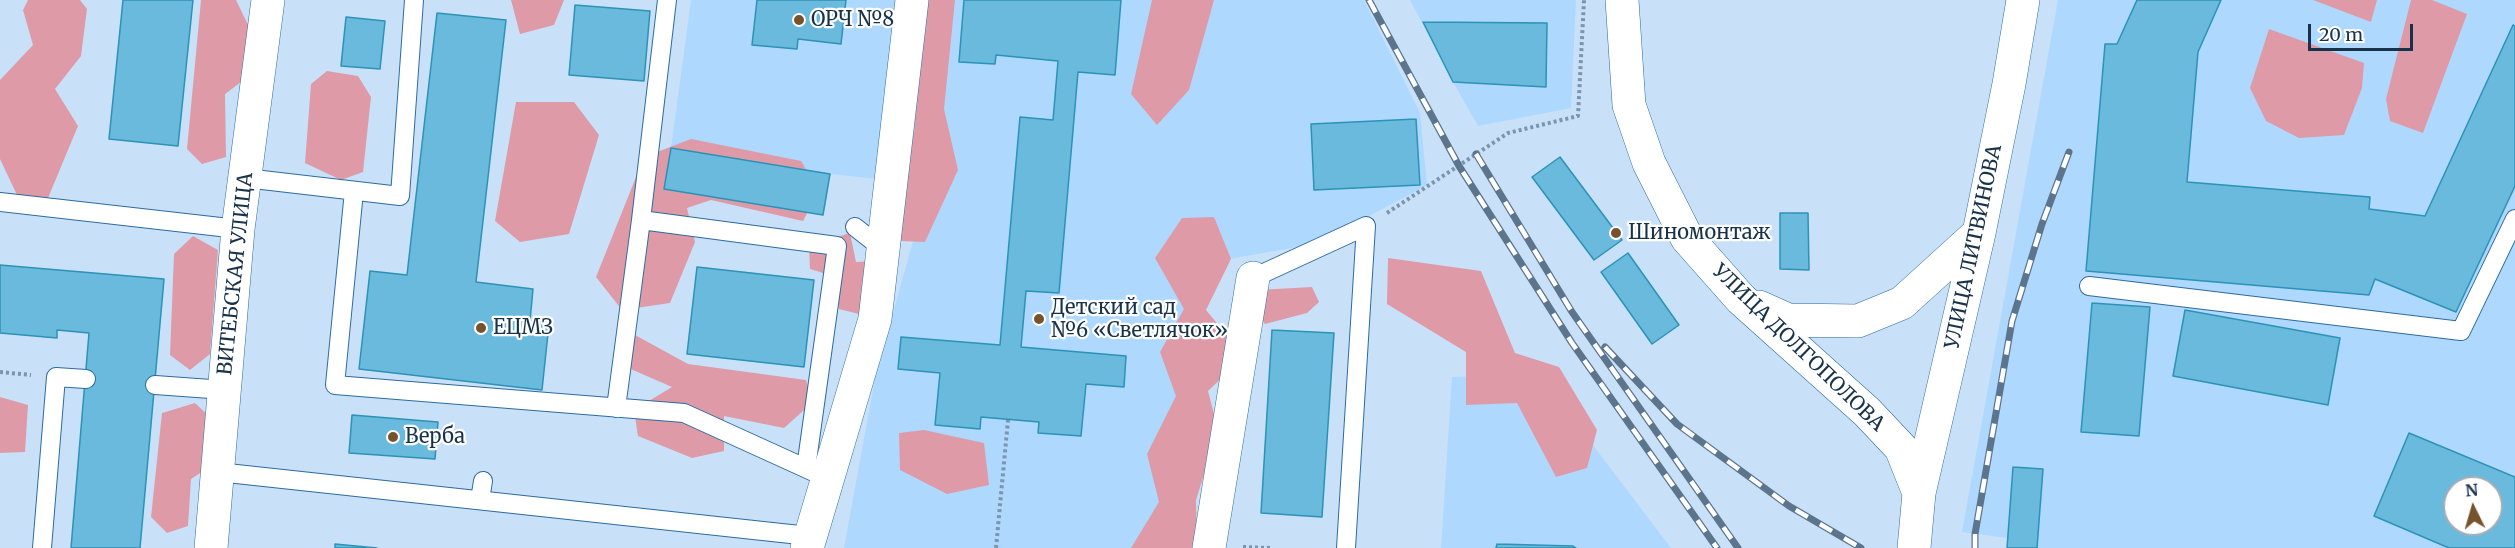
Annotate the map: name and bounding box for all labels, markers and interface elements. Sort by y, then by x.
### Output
place label: ОРЧ №8 [811,8,894,32]
scale bar [2311,12,2416,50]
marker: ОРЧ №8 [792,13,806,27]
text: 20 m [2319,23,2363,46]
street label: УЛИЦА ЛИТВИНОВА [1941,143,2007,351]
street label: ВИТЕБСКАЯ УЛИЦА [213,171,259,377]
place label: Шиномонтаж [1628,221,1771,245]
marker: Шиномонтаж [1609,226,1623,240]
street label: УЛИЦА ДОЛГОПОЛОВА [1707,259,1889,437]
place label: Детский сад №6 «Светлячок» [1051,296,1228,343]
marker: Детский сад №6 «Светлячок» [1032,312,1046,326]
place label: ЕЦМЗ [493,316,553,340]
marker: ЕЦМЗ [474,321,488,335]
place label: Верба [405,425,465,449]
marker: Верба [386,430,400,444]
north arrow [2443,476,2503,536]
text: N [2464,480,2479,501]

